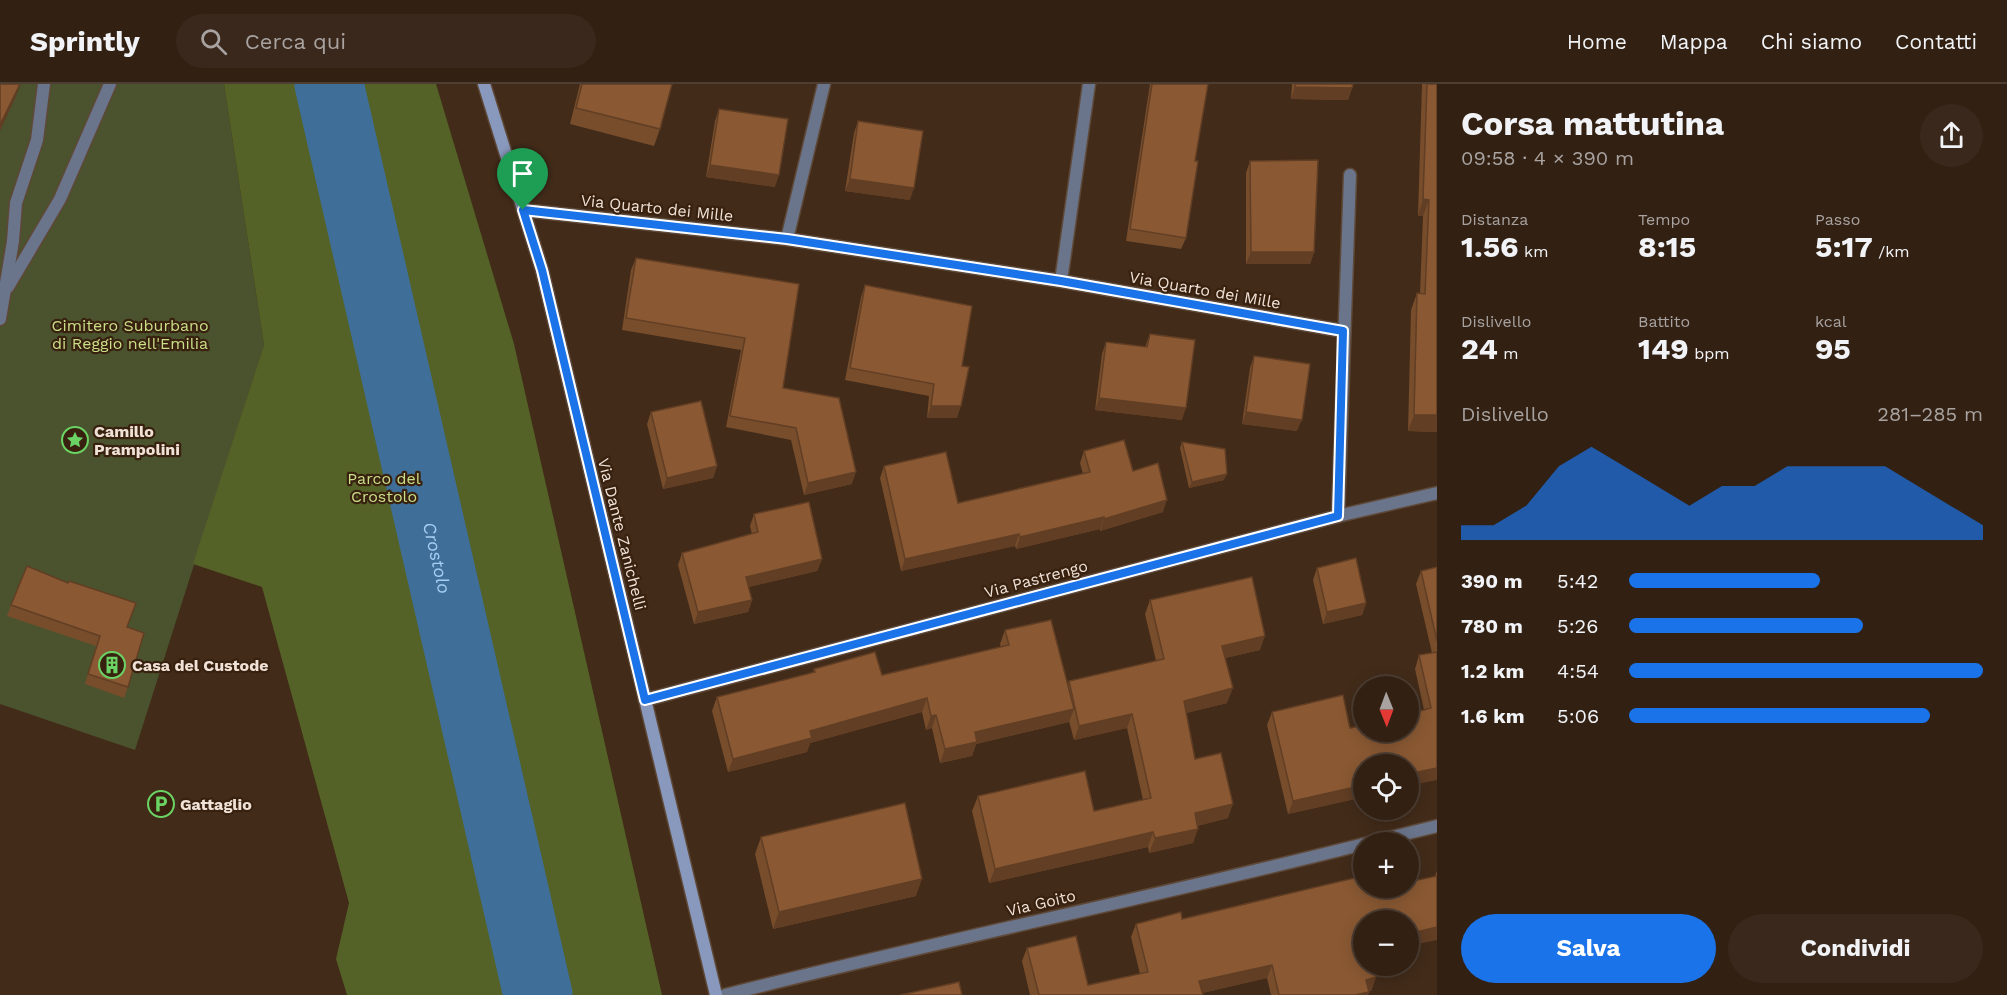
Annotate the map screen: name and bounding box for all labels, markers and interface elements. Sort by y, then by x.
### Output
search box [176,14,596,68]
text: Sprintly [30,25,140,58]
icon: search [197,25,230,58]
text: Cerca qui [245,29,346,54]
text: Home [1567,29,1627,54]
text: Mappa [1660,29,1728,54]
text: Chi siamo [1761,29,1862,54]
text: Contatti [1895,29,1977,54]
text: Corsa mattutina [1461,104,1724,143]
button: share [1920,104,1983,167]
text: 09:58 · 4 × 390 m [1461,146,1634,170]
pin [497,148,548,210]
icon: arrive [506,157,539,190]
street label: Via Quarto dei Mille [580,191,734,225]
text: Distanza [1461,210,1528,229]
text: Tempo [1638,210,1690,229]
text: Passo [1815,210,1860,229]
text: 1.56 [1461,229,1519,264]
text: 8:15 [1638,229,1696,264]
text: 5:17 [1815,229,1873,264]
text: km [1519,242,1548,261]
text: /km [1873,242,1910,261]
street label: Via Quarto dei Mille [1128,267,1282,313]
text: Dislivello [1461,312,1531,331]
text: Battito [1638,312,1690,331]
text: kcal [1815,312,1847,331]
park label: Cimitero Suburbano di Reggio nell'Emilia [51,316,209,353]
text: 24 [1461,331,1498,366]
text: 149 [1638,331,1689,366]
text: 95 [1815,331,1851,366]
text: m [1498,344,1519,363]
text: bpm [1689,344,1730,363]
text: Dislivello [1461,402,1549,426]
text: 281–285 m [1877,402,1983,426]
place label: Camillo Prampolini [94,422,180,459]
place icon: Camillo Prampolini [60,425,90,455]
street label: Via Dante Zanichelli [594,456,650,612]
park label: Parco del Crostolo [347,469,421,506]
water label: Crostolo [419,520,456,595]
street label: Via Pastrengo [982,556,1090,602]
text: 390 m [1461,569,1523,593]
text: 5:42 [1557,569,1598,593]
text: 780 m [1461,614,1523,638]
text: 5:26 [1557,614,1598,638]
building icon: Casa del Custode [97,650,127,680]
place label: Casa del Custode [132,656,268,675]
text: 1.2 km [1461,659,1524,683]
text: 4:54 [1557,659,1599,683]
north arrow [1353,676,1419,742]
map controls [1353,676,1419,976]
text: 1.6 km [1461,704,1525,728]
text: 5:06 [1557,704,1599,728]
button: locate [1353,754,1419,820]
parking icon: Gattaglio [146,789,176,819]
place label: Gattaglio [180,795,252,814]
button: + [1353,832,1419,898]
street label: Via Goito [1005,886,1077,920]
button: − [1353,910,1419,976]
button: Salva [1461,914,1716,983]
button: Condividi [1728,914,1983,983]

